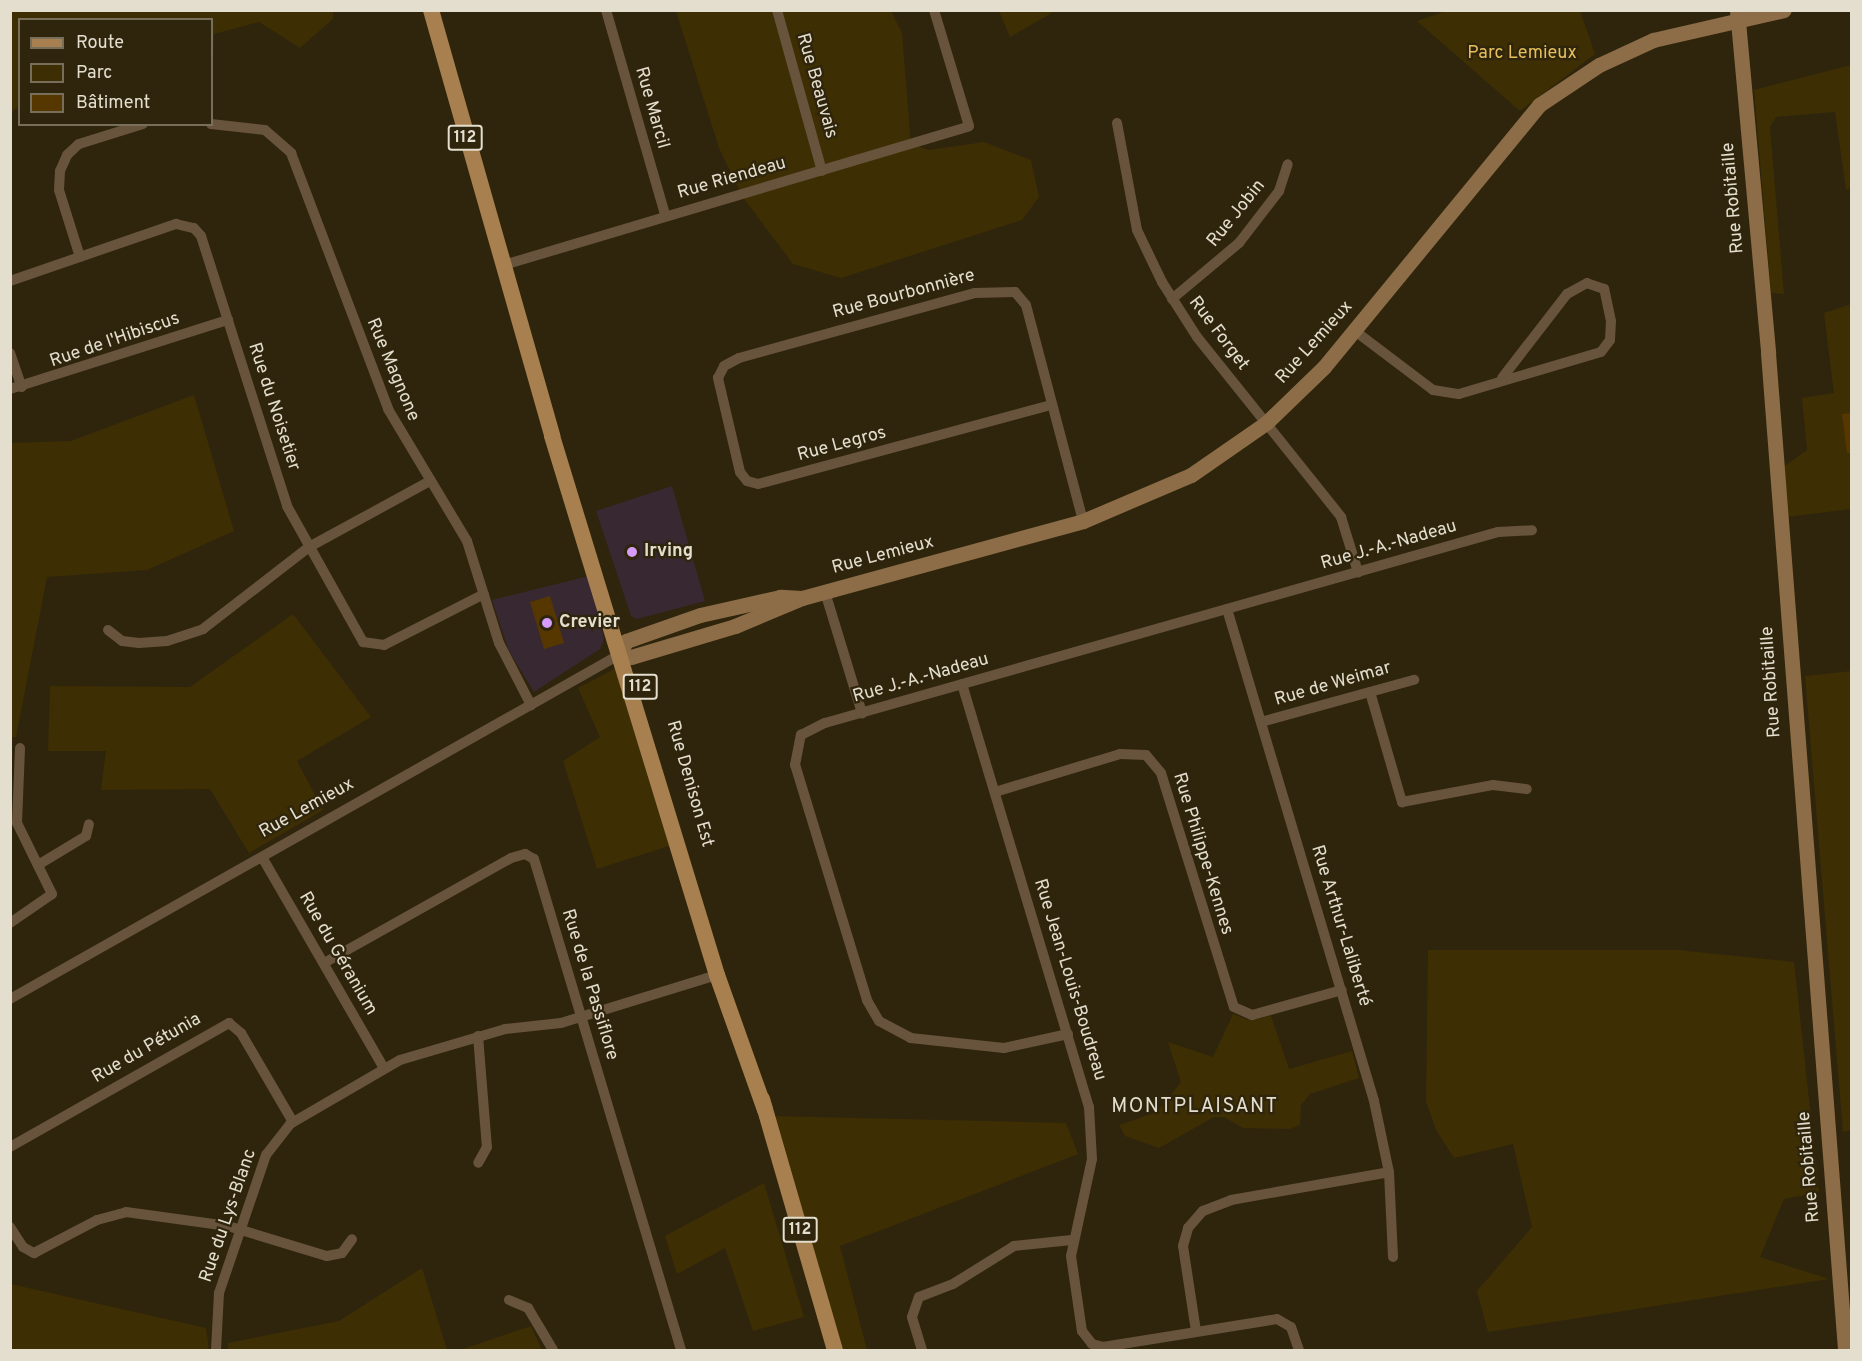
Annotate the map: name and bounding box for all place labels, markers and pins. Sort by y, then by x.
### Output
place label: Irving [644,541,693,563]
marker: Irving [625,545,639,559]
place label: Crevier [559,612,620,634]
marker: Crevier [540,616,554,630]

